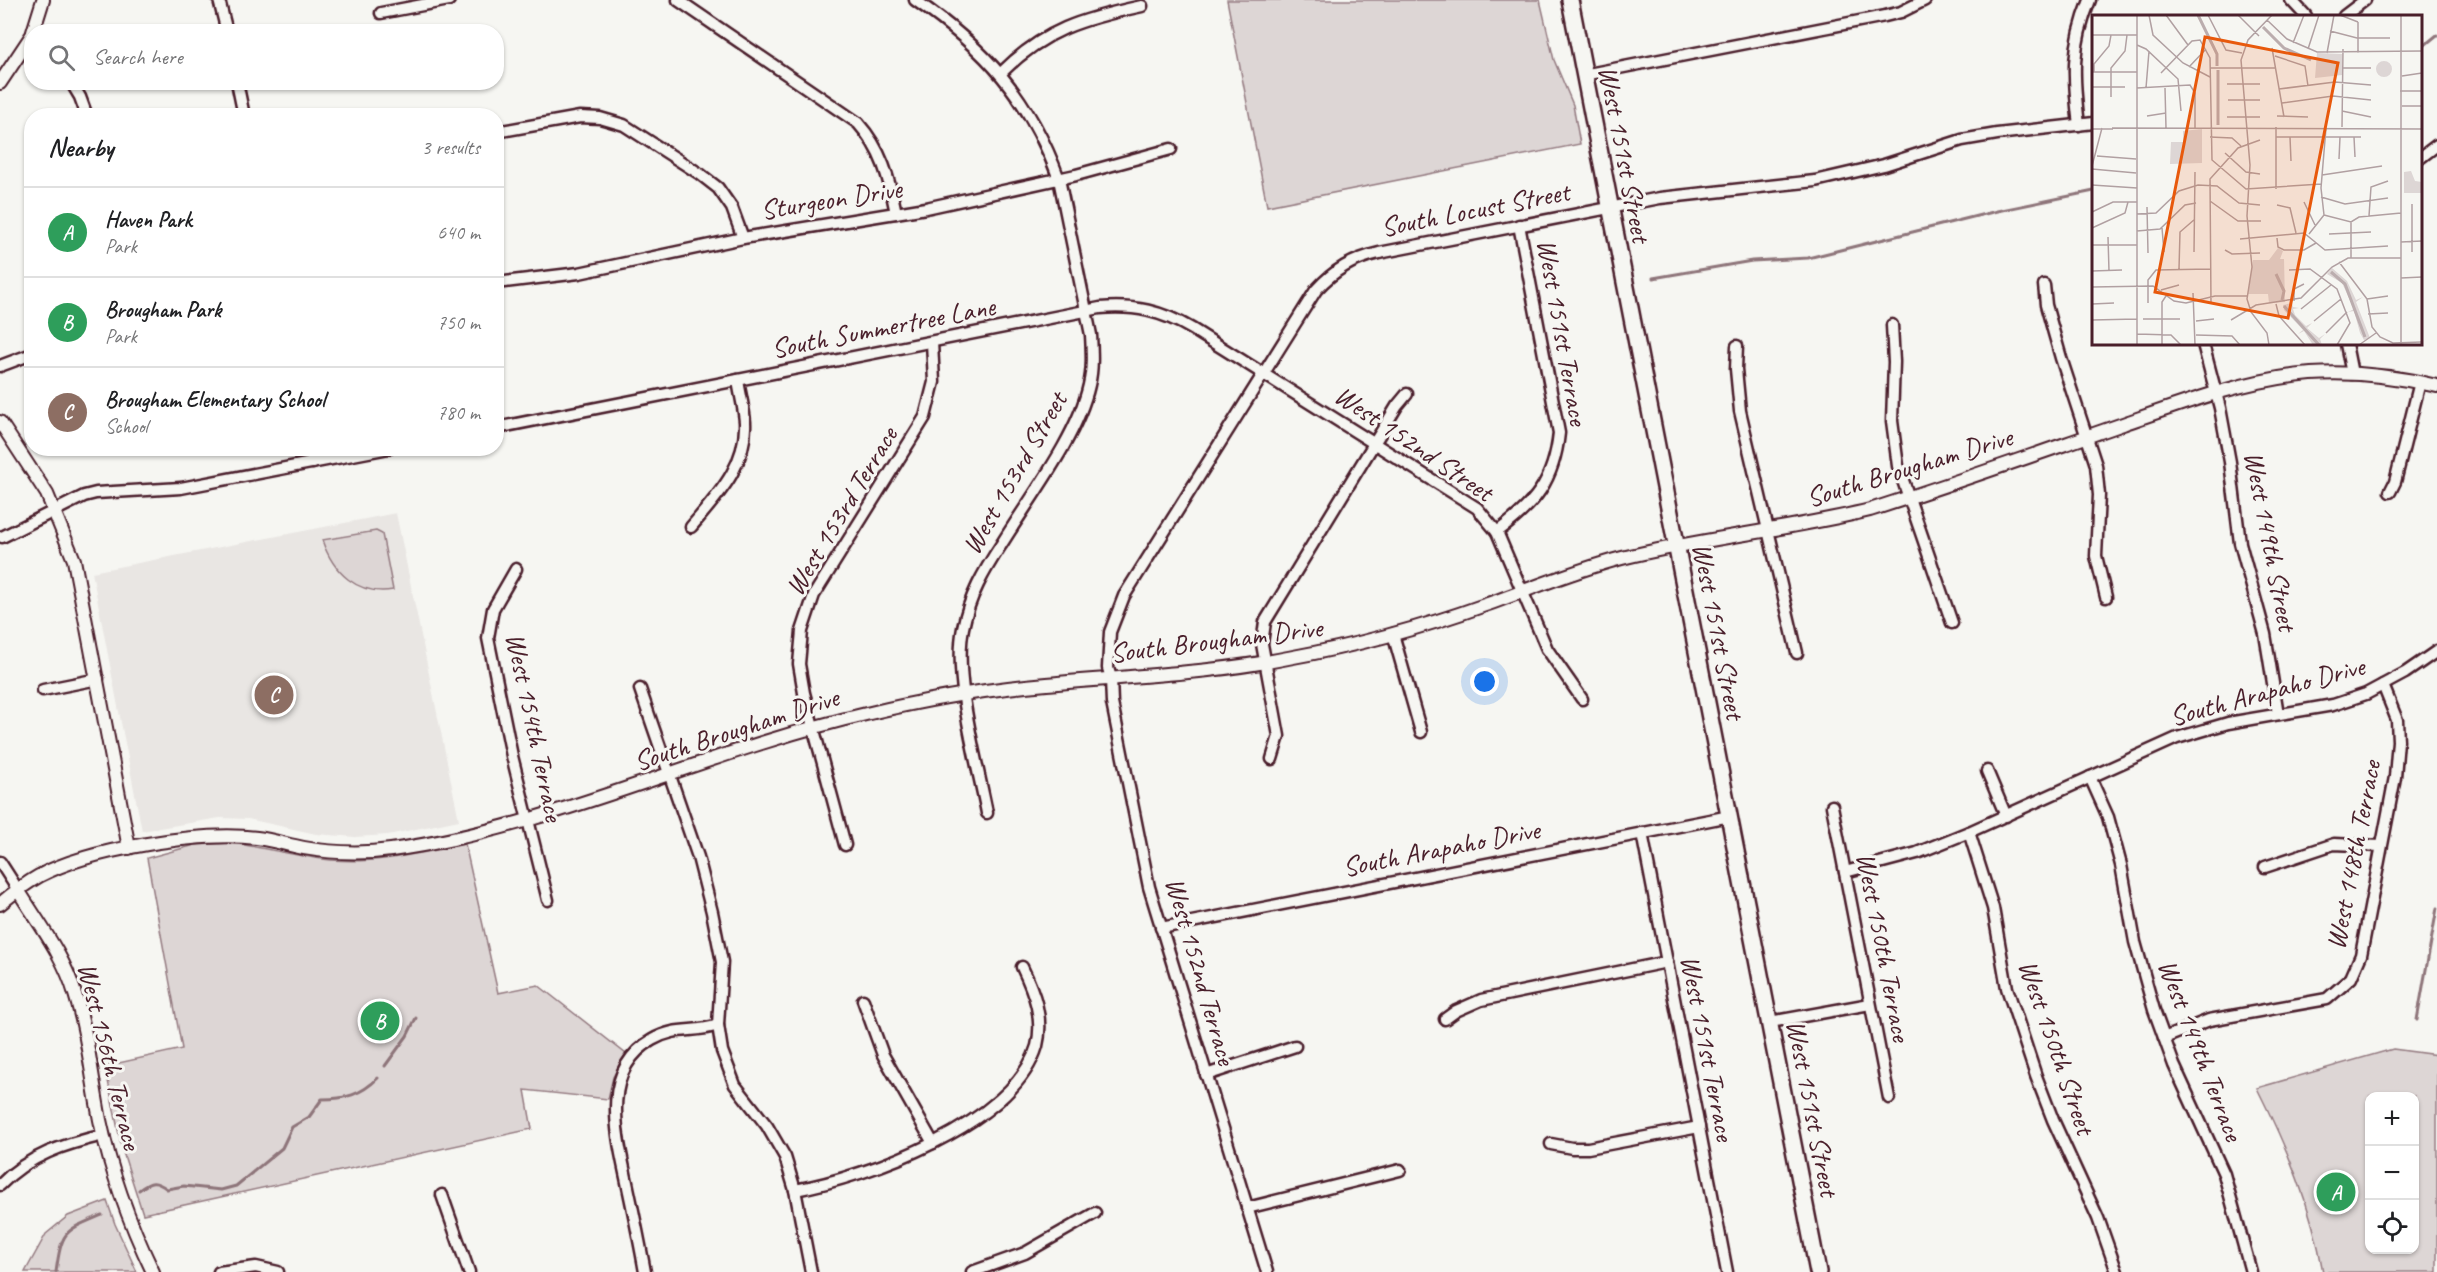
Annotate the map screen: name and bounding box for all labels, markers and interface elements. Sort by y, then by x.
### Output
inset map [2092,15,2422,345]
search box [24,24,504,90]
icon: search [45,41,78,74]
text: Search here [93,43,183,71]
street label: West 151st Street [1591,63,1660,248]
text: Nearby [48,131,113,164]
text: 3 results [421,135,480,160]
street label: Sturgeon Drive [758,170,906,227]
street label: South Locust Street [1378,173,1575,244]
text: Haven Park [105,206,192,234]
text: A [62,220,73,245]
text: 640 m [437,220,480,245]
text: Park [105,234,137,259]
street label: West 151st Terrace [1529,236,1597,430]
street label: South Summertree Lane [768,288,1000,366]
text: Brougham Park [105,296,221,324]
text: B [62,310,73,335]
text: 750 m [437,310,480,335]
text: Park [105,324,137,349]
street label: West 152nd Street [1328,377,1502,510]
street label: West 153rd Street [954,383,1076,560]
text: Brougham Elementary School [105,386,325,414]
text: C [63,400,72,425]
text: 780 m [437,400,480,425]
text: School [105,414,148,439]
street label: West 153rd Terrace [777,419,906,602]
street label: South Brougham Drive [1802,419,2018,515]
street label: West 149th Street [2236,448,2306,636]
street label: West 151st Street [1685,540,1754,725]
street label: South Brougham Drive [1108,609,1326,670]
street label: West 154th Terrace [498,630,572,826]
street label: South Arapaho Drive [2166,648,2370,734]
your location [1470,667,1499,696]
pin: C [254,672,294,718]
street label: South Brougham Drive [629,679,845,779]
street label: West 148th Terrace [2318,756,2389,952]
street label: South Arapaho Drive [1339,811,1544,884]
street label: West 150th Terrace [1849,850,1920,1046]
street label: West 152nd Terrace [1158,873,1245,1070]
street label: West 151st Terrace [1673,952,1743,1146]
street label: West 149th Terrace [2150,954,2252,1147]
street label: West 150th Street [2011,955,2104,1141]
street label: West 156th Terrace [70,959,151,1155]
pin: B [360,998,400,1044]
street label: West 151st Street [1779,1017,1848,1202]
map controls [2365,1092,2419,1254]
button: + [2365,1092,2419,1146]
button: − [2365,1146,2419,1200]
pin: A [2316,1170,2356,1214]
button: locate [2365,1200,2419,1254]

